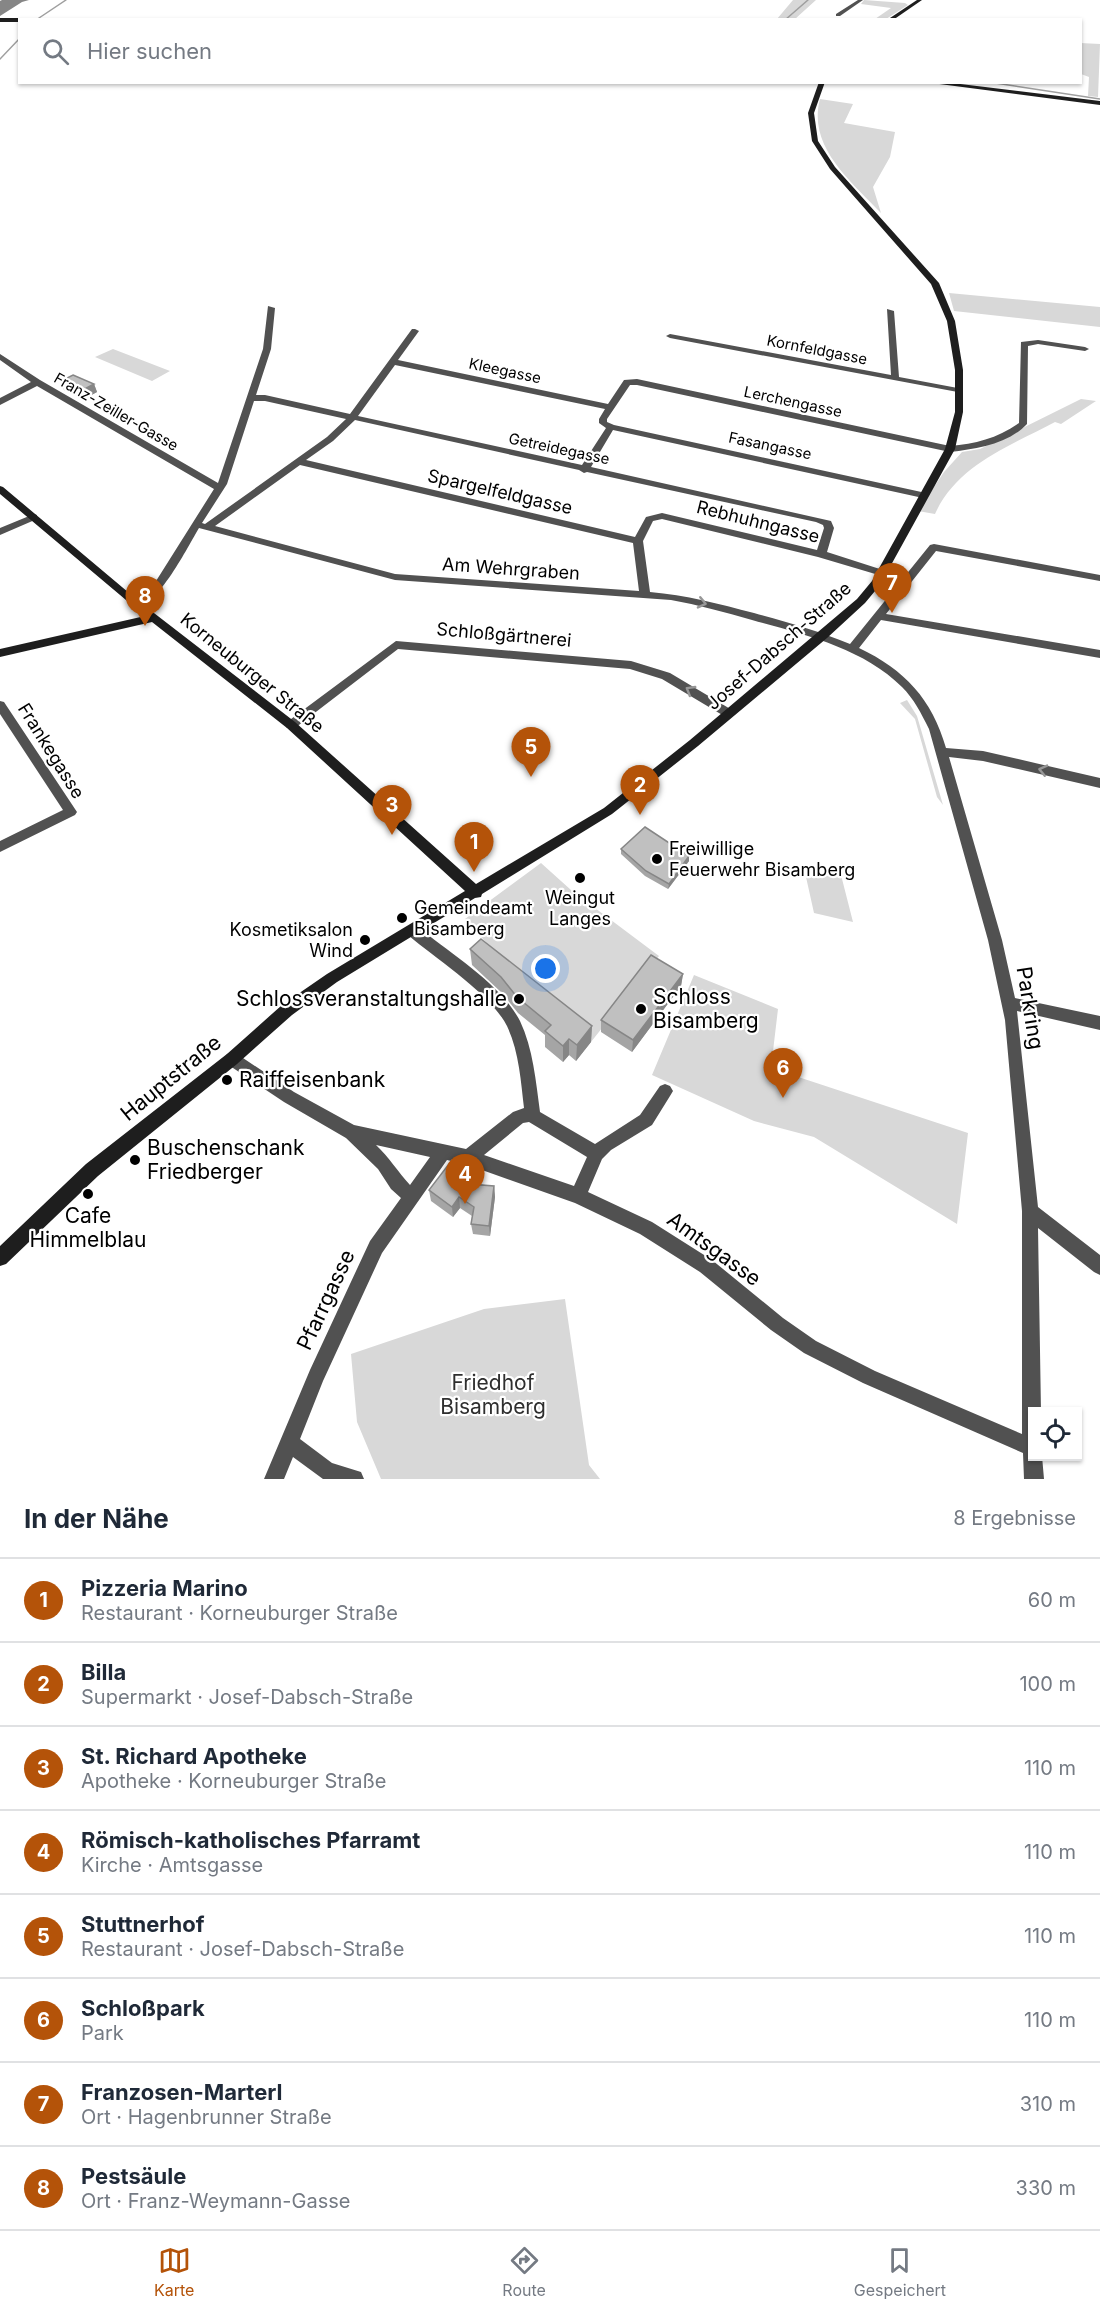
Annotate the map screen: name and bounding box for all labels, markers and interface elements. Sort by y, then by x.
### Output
search box [18,18,1082,84]
icon: search [39,35,72,68]
text: Hier suchen [87,38,212,64]
street label: Kornfeldgasse [765,330,869,369]
street label: Kleegasse [467,354,543,387]
street label: Franz-Zeiller-Gasse [51,368,182,455]
street label: Lerchengasse [742,382,844,421]
street label: Fasangasse [727,427,813,464]
street label: Getreidegasse [507,429,611,468]
street label: Spargelfeldgasse [426,465,575,518]
street label: Rebhuhngasse [694,496,822,547]
street label: Am Wehrgraben [442,553,580,584]
pin: 7 [872,564,912,613]
pin: 8 [126,576,164,626]
street label: Josef-Dabsch-Straße [702,577,855,714]
one-way arrow [697,596,707,609]
street label: Korneuburger Straße [176,608,328,737]
street label: Schloßgärtnerei [436,618,572,651]
one-way arrow [686,685,696,697]
street label: Frankegasse [14,699,89,802]
pin: 5 [512,728,550,777]
one-way arrow [1038,764,1048,777]
pin: 2 [620,766,660,815]
pin: 3 [372,786,412,835]
pin: 1 [454,822,494,872]
place label: Freiwillige Feuerwehr Bisamberg [669,838,855,880]
marker: Freiwillige Feuerwehr Bisamberg [650,852,664,866]
marker: Weingut Langes [573,871,587,885]
place label: Weingut Langes [545,887,615,929]
place label: Gemeindeamt Bisamberg [414,897,533,939]
marker: Gemeindeamt Bisamberg [395,911,409,925]
place label: Kosmetiksalon Wind [230,919,353,961]
marker: Kosmetiksalon Wind [358,933,372,947]
your location [531,954,560,983]
street label: Parkring [1012,965,1049,1051]
place label: Schloss Bisamberg [653,984,759,1033]
place label: Schlossveranstaltungshalle [236,986,507,1011]
marker: Schlossveranstaltungshalle [512,992,526,1006]
marker: Schloss Bisamberg [634,1002,648,1016]
street label: Hauptstraße [115,1029,226,1126]
pin: 6 [764,1048,802,1098]
place label: Raiffeisenbank [239,1067,386,1092]
marker: Raiffeisenbank [220,1073,234,1087]
place label: Buschenschank Friedberger [147,1135,305,1184]
marker: Buschenschank Friedberger [128,1153,142,1167]
pin: 4 [446,1154,484,1204]
marker: Cafe Himmelblau [81,1187,95,1201]
place label: Cafe Himmelblau [30,1203,146,1252]
street label: Amtsgasse [663,1206,766,1291]
street label: Pfarrgasse [291,1246,360,1354]
park label: Friedhof Bisamberg [440,1370,546,1419]
map controls [1028,1407,1082,1461]
button: locate [1028,1407,1082,1461]
text: In der Nähe [24,1503,169,1534]
text: 8 Ergebnisse [953,1506,1076,1530]
text: Pizzeria Marino [81,1575,248,1601]
text: 1 [39,1588,48,1612]
text: 60 m [1028,1588,1076,1612]
text: Restaurant · Korneuburger Straße [81,1601,398,1625]
text: Billa [81,1659,126,1685]
text: 2 [37,1672,50,1696]
text: 100 m [1019,1672,1076,1696]
text: Supermarkt · Josef-Dabsch-Straße [81,1685,413,1709]
text: St. Richard Apotheke [81,1743,307,1769]
text: 3 [37,1756,50,1780]
text: 110 m [1024,1756,1076,1780]
text: Apotheke · Korneuburger Straße [81,1769,387,1793]
text: Römisch-katholisches Pfarramt [81,1827,420,1853]
text: 4 [37,1840,50,1864]
text: 110 m [1024,1840,1076,1864]
text: Kirche · Amtsgasse [81,1853,263,1877]
text: Stuttnerhof [81,1911,205,1937]
text: 5 [37,1924,50,1948]
text: 110 m [1024,1924,1076,1948]
text: Restaurant · Josef-Dabsch-Straße [81,1937,404,1961]
text: Schloßpark [81,1995,205,2021]
text: 6 [37,2008,50,2032]
text: 110 m [1024,2008,1076,2032]
text: Park [81,2021,124,2045]
text: Franzosen-Marterl [81,2079,283,2105]
text: 7 [38,2092,49,2116]
text: 310 m [1020,2092,1076,2116]
text: Ort · Hagenbrunner Straße [81,2105,332,2129]
text: Pestsäule [81,2163,186,2189]
text: 8 [37,2176,50,2200]
text: 330 m [1016,2176,1076,2200]
text: Ort · Franz-Weymann-Gasse [81,2189,350,2213]
tab: Karte [154,2244,194,2300]
tab: Route [502,2244,546,2300]
tab: Gespeichert [854,2244,946,2300]

